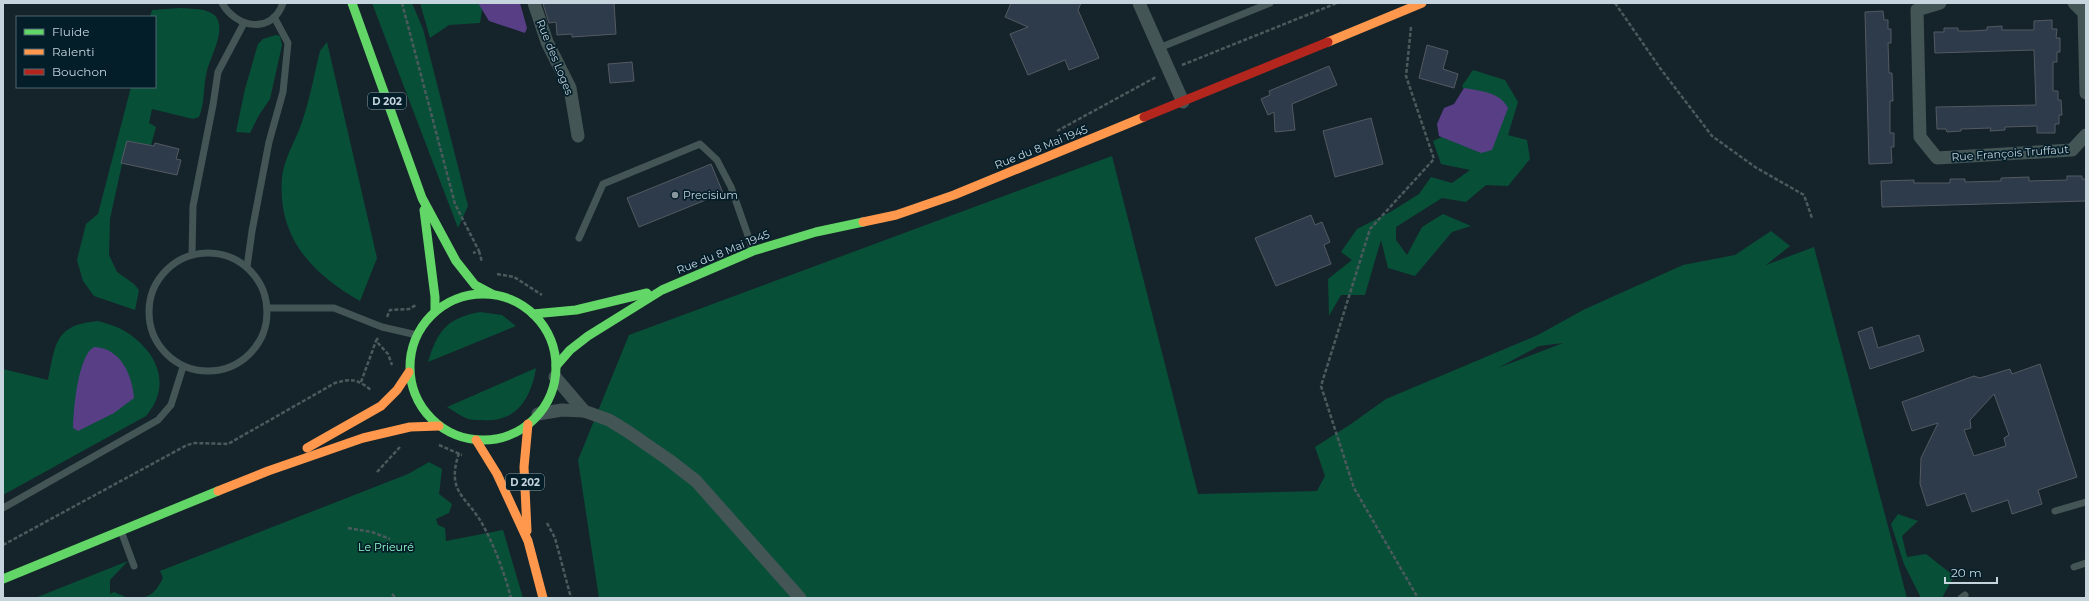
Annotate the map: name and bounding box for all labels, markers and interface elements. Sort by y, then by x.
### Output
legend [16,16,156,88]
street label: Rue des Loges [534,17,577,97]
text: Fluide [52,24,90,39]
text: Ralenti [52,44,94,59]
text: Bouchon [52,64,107,79]
road number: D 202 [368,93,406,109]
street label: Rue du 8 Mai 1945 [992,122,1090,172]
street label: Rue François Truffaut [1951,142,2070,164]
place label: Precisium [683,188,738,202]
marker: Precisium [670,190,680,200]
street label: Rue du 8 Mai 1945 [674,227,772,277]
road number: D 202 [506,474,544,490]
park label: Le Prieuré [358,540,414,554]
scale bar [1945,559,1997,585]
text: 20 m [1951,565,1982,580]

